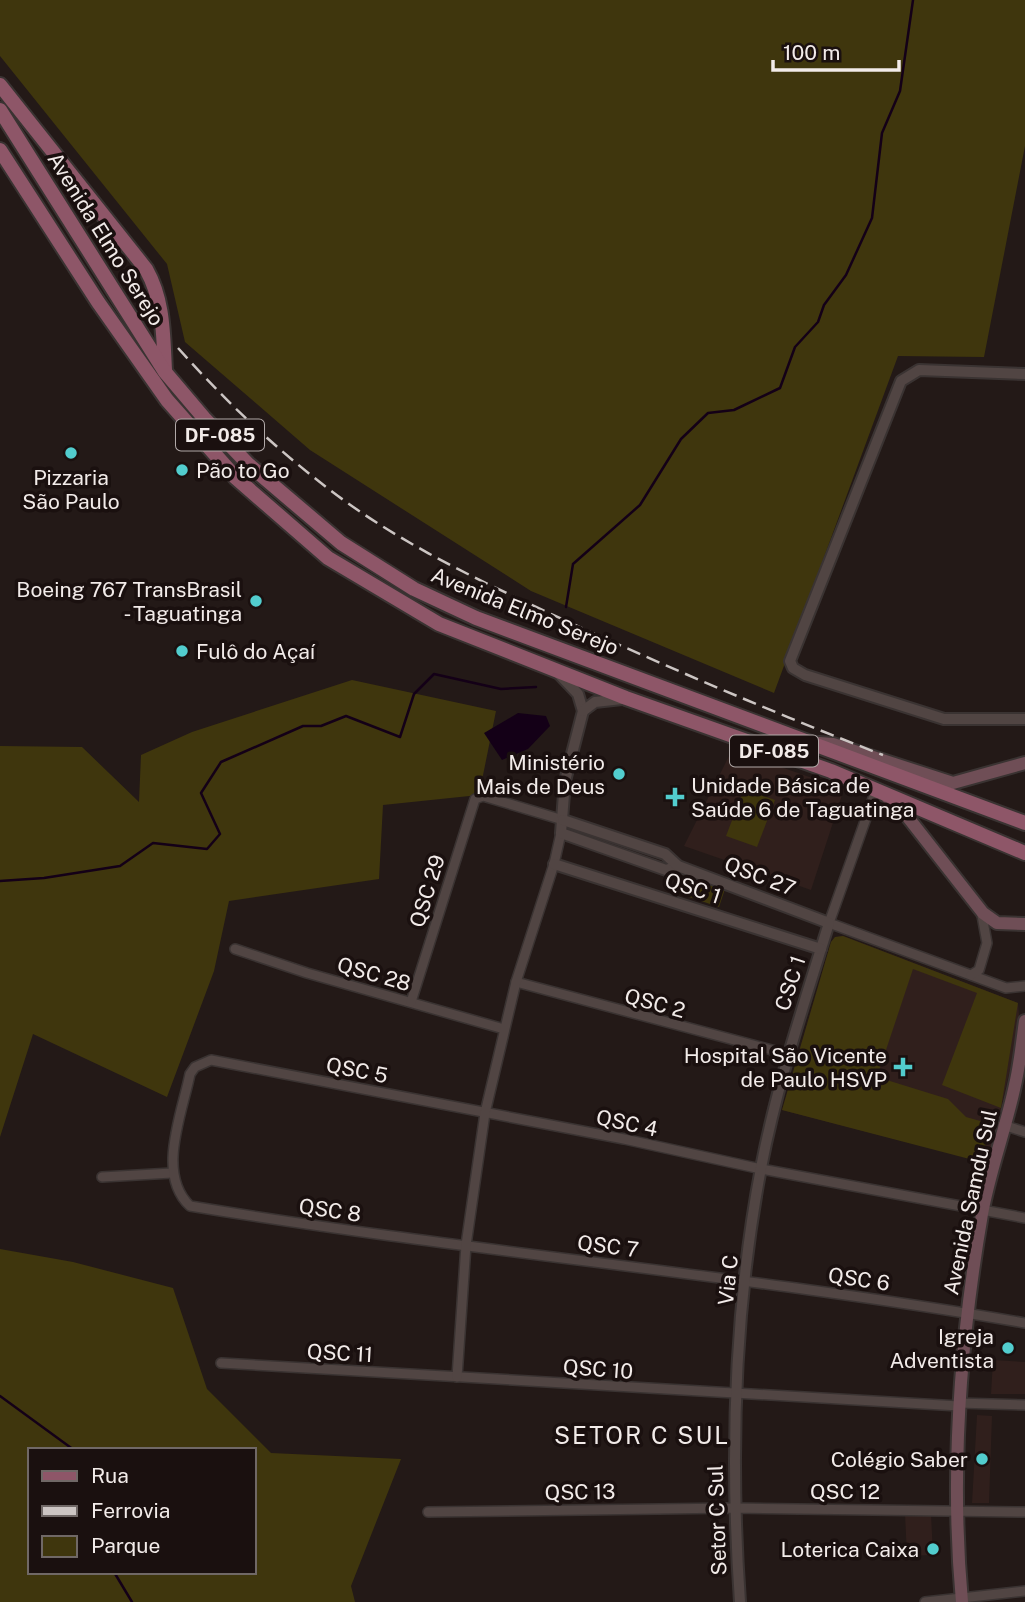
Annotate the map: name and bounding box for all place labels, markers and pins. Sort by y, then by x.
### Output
marker: Pizzaria São Paulo [63,445,79,461]
place label: Pão to Go [196,458,290,483]
marker: Pão to Go [174,462,190,478]
place label: Pizzaria São Paulo [22,465,120,514]
place label: Boeing 767 TransBrasil - Taguatinga [16,577,242,626]
marker: Boeing 767 TransBrasil - Taguatinga [248,593,264,609]
place label: Fulô do Açaí [196,639,316,664]
marker: Fulô do Açaí [174,643,190,659]
place label: Ministério Mais de Deus [476,750,605,799]
marker: Ministério Mais de Deus [611,766,627,782]
place label: Unidade Básica de Saúde 6 de Taguatinga [691,773,914,822]
marker: Unidade Básica de Saúde 6 de Taguatinga [665,787,685,807]
place label: Hospital São Vicente de Paulo HSVP [684,1043,887,1092]
marker: Hospital São Vicente de Paulo HSVP [893,1057,913,1077]
place label: Igreja Adventista [889,1324,994,1373]
marker: Igreja Adventista [1000,1340,1016,1356]
place label: Colégio Saber [831,1447,968,1472]
marker: Colégio Saber [974,1451,990,1467]
place label: Loterica Caixa [781,1537,919,1562]
marker: Loterica Caixa [925,1541,941,1557]

